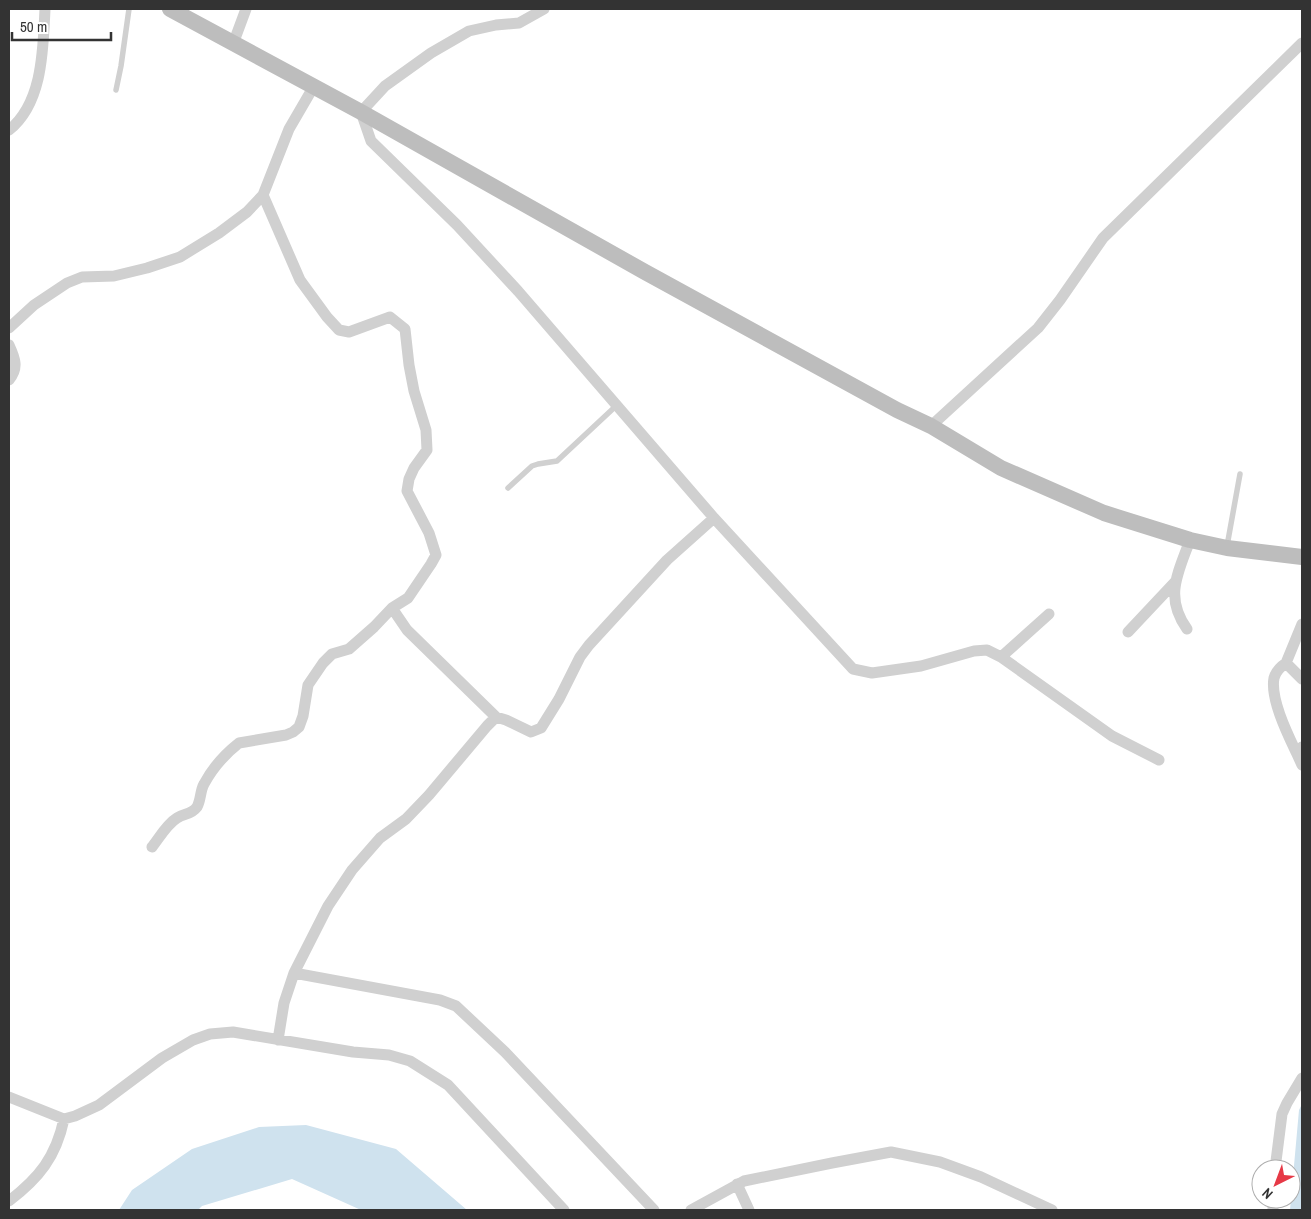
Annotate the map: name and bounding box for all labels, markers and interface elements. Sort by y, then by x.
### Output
scale bar [12,10,111,42]
text: 50 m [20,16,47,37]
north arrow [1251,1159,1301,1209]
text: N [1258,1184,1276,1203]

